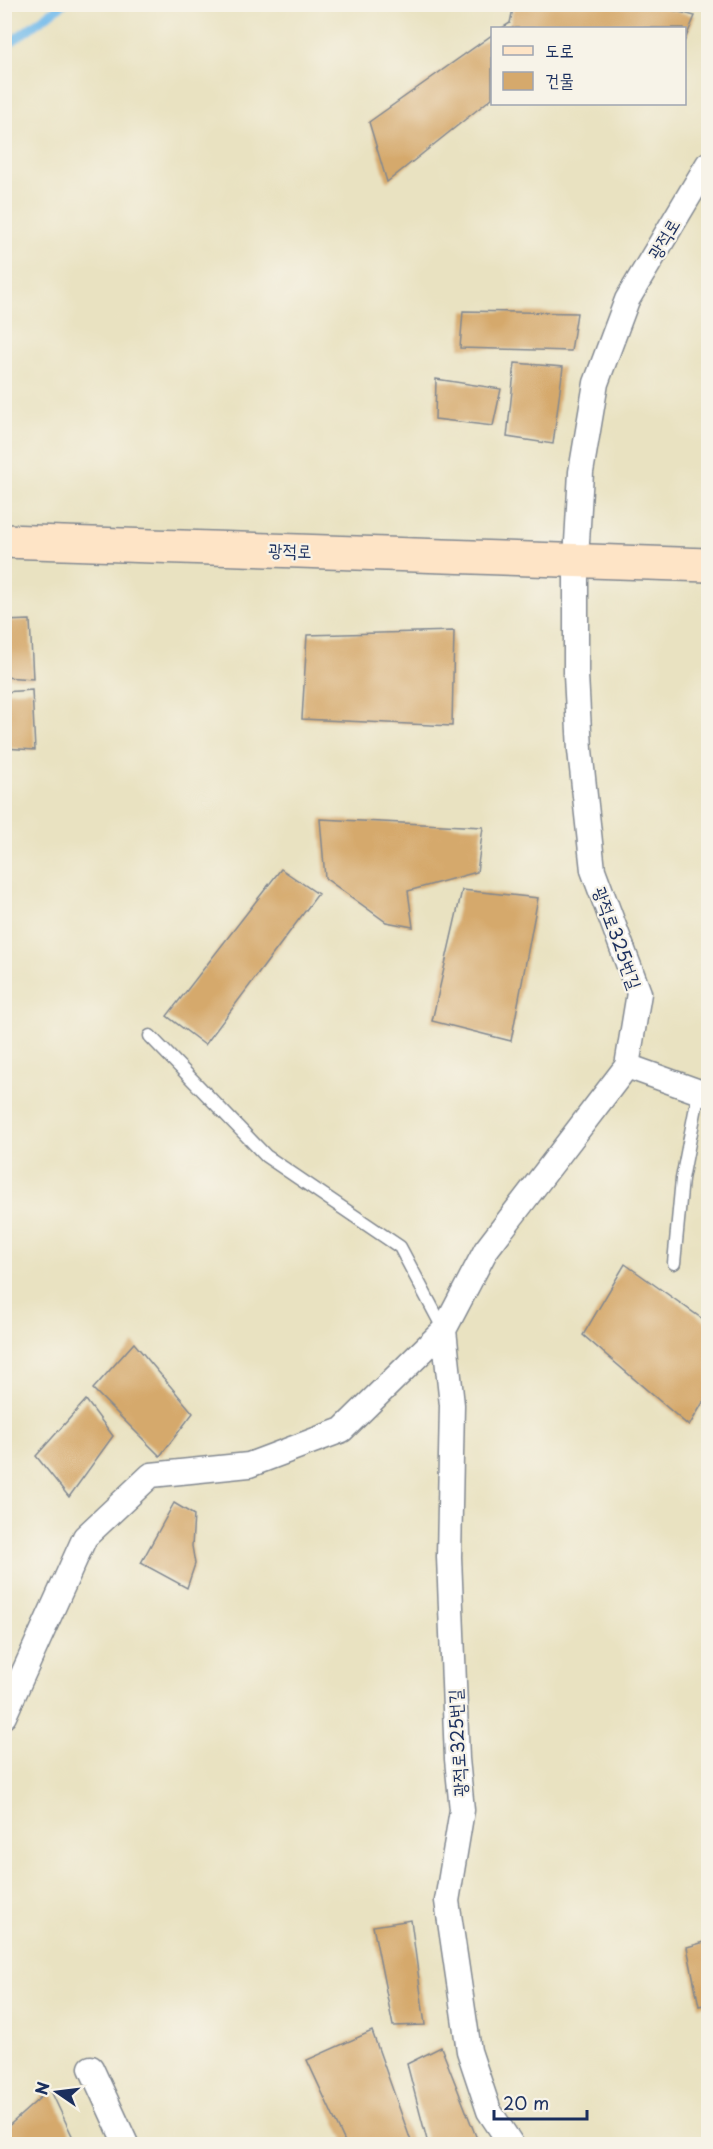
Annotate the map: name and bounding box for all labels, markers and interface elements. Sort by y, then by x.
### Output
legend [491,27,686,105]
text: 도로 [545,36,574,63]
text: 건물 [545,66,574,93]
street label: 광적로 [640,213,685,264]
street label: 광적로 [268,535,312,564]
street label: 광적로325번길 [587,882,650,993]
street label: 광적로325번길 [440,1688,473,1798]
north arrow [27,2062,87,2122]
text: N [28,2079,55,2097]
scale bar [494,2083,587,2121]
text: 20 m [503,2089,549,2116]

